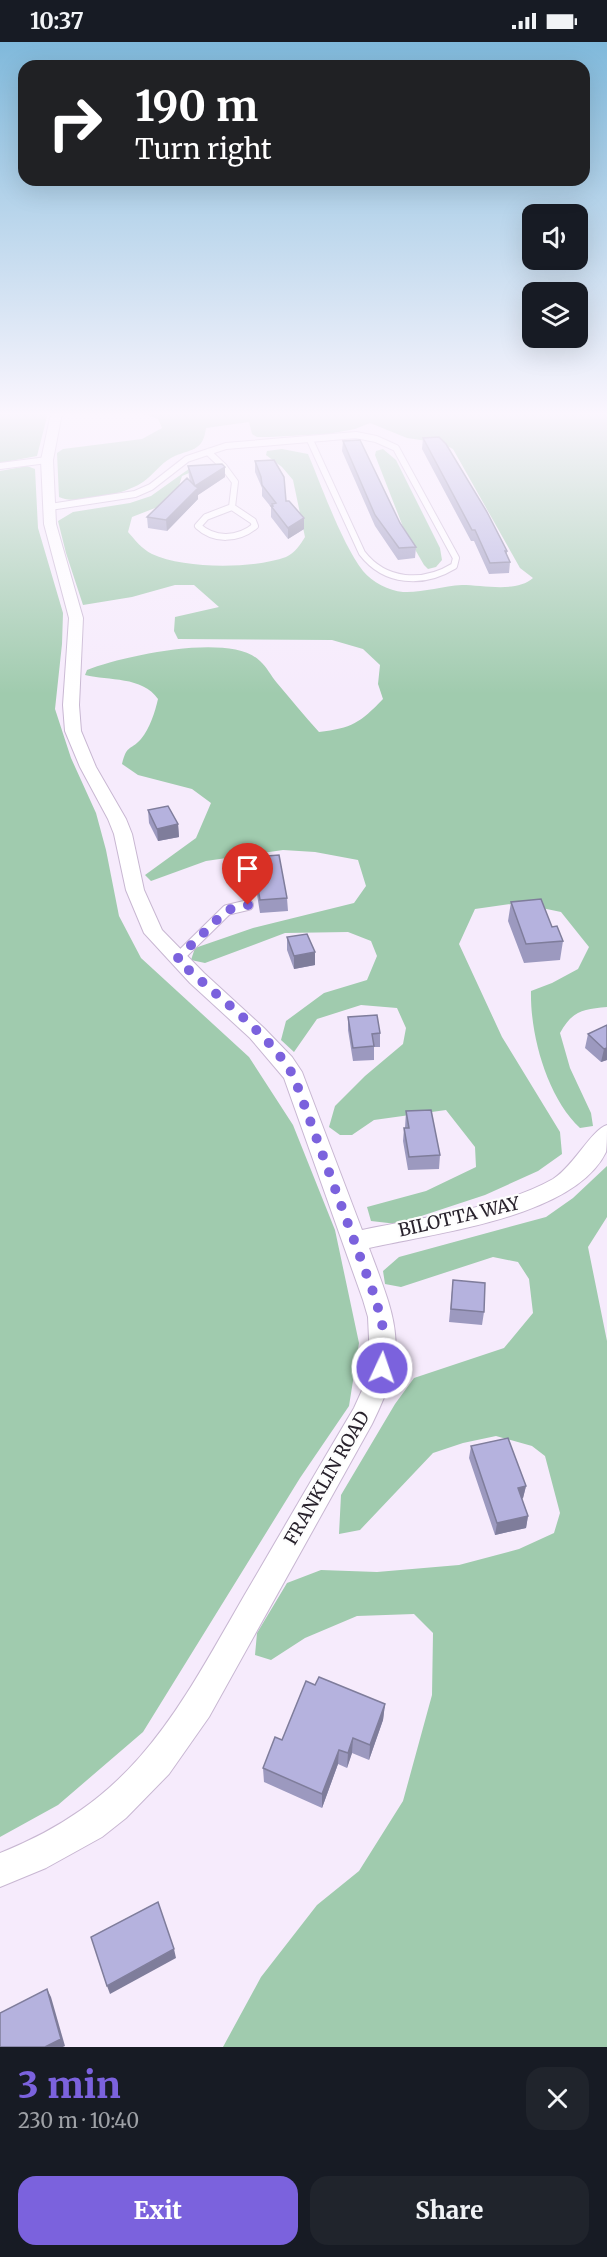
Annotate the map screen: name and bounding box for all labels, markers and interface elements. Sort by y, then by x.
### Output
text: 10:37 [30,7,84,35]
text: 190 m [135,80,258,132]
icon: right [36,84,114,162]
text: Turn right [135,132,272,166]
map controls [522,204,588,348]
button: sound [522,204,588,270]
button: layers [522,282,588,348]
pin [222,843,273,905]
icon: arrive [231,852,264,885]
street label: BILOTTA WAY [396,1191,522,1242]
position arrow [350,1336,414,1400]
street label: FRANKLIN ROAD [279,1407,374,1549]
text: 3 min [18,2063,121,2108]
button: close [526,2067,589,2130]
text: 230 m · 10:40 [18,2108,139,2133]
button: Exit [18,2176,298,2245]
button: Share [310,2176,589,2245]

